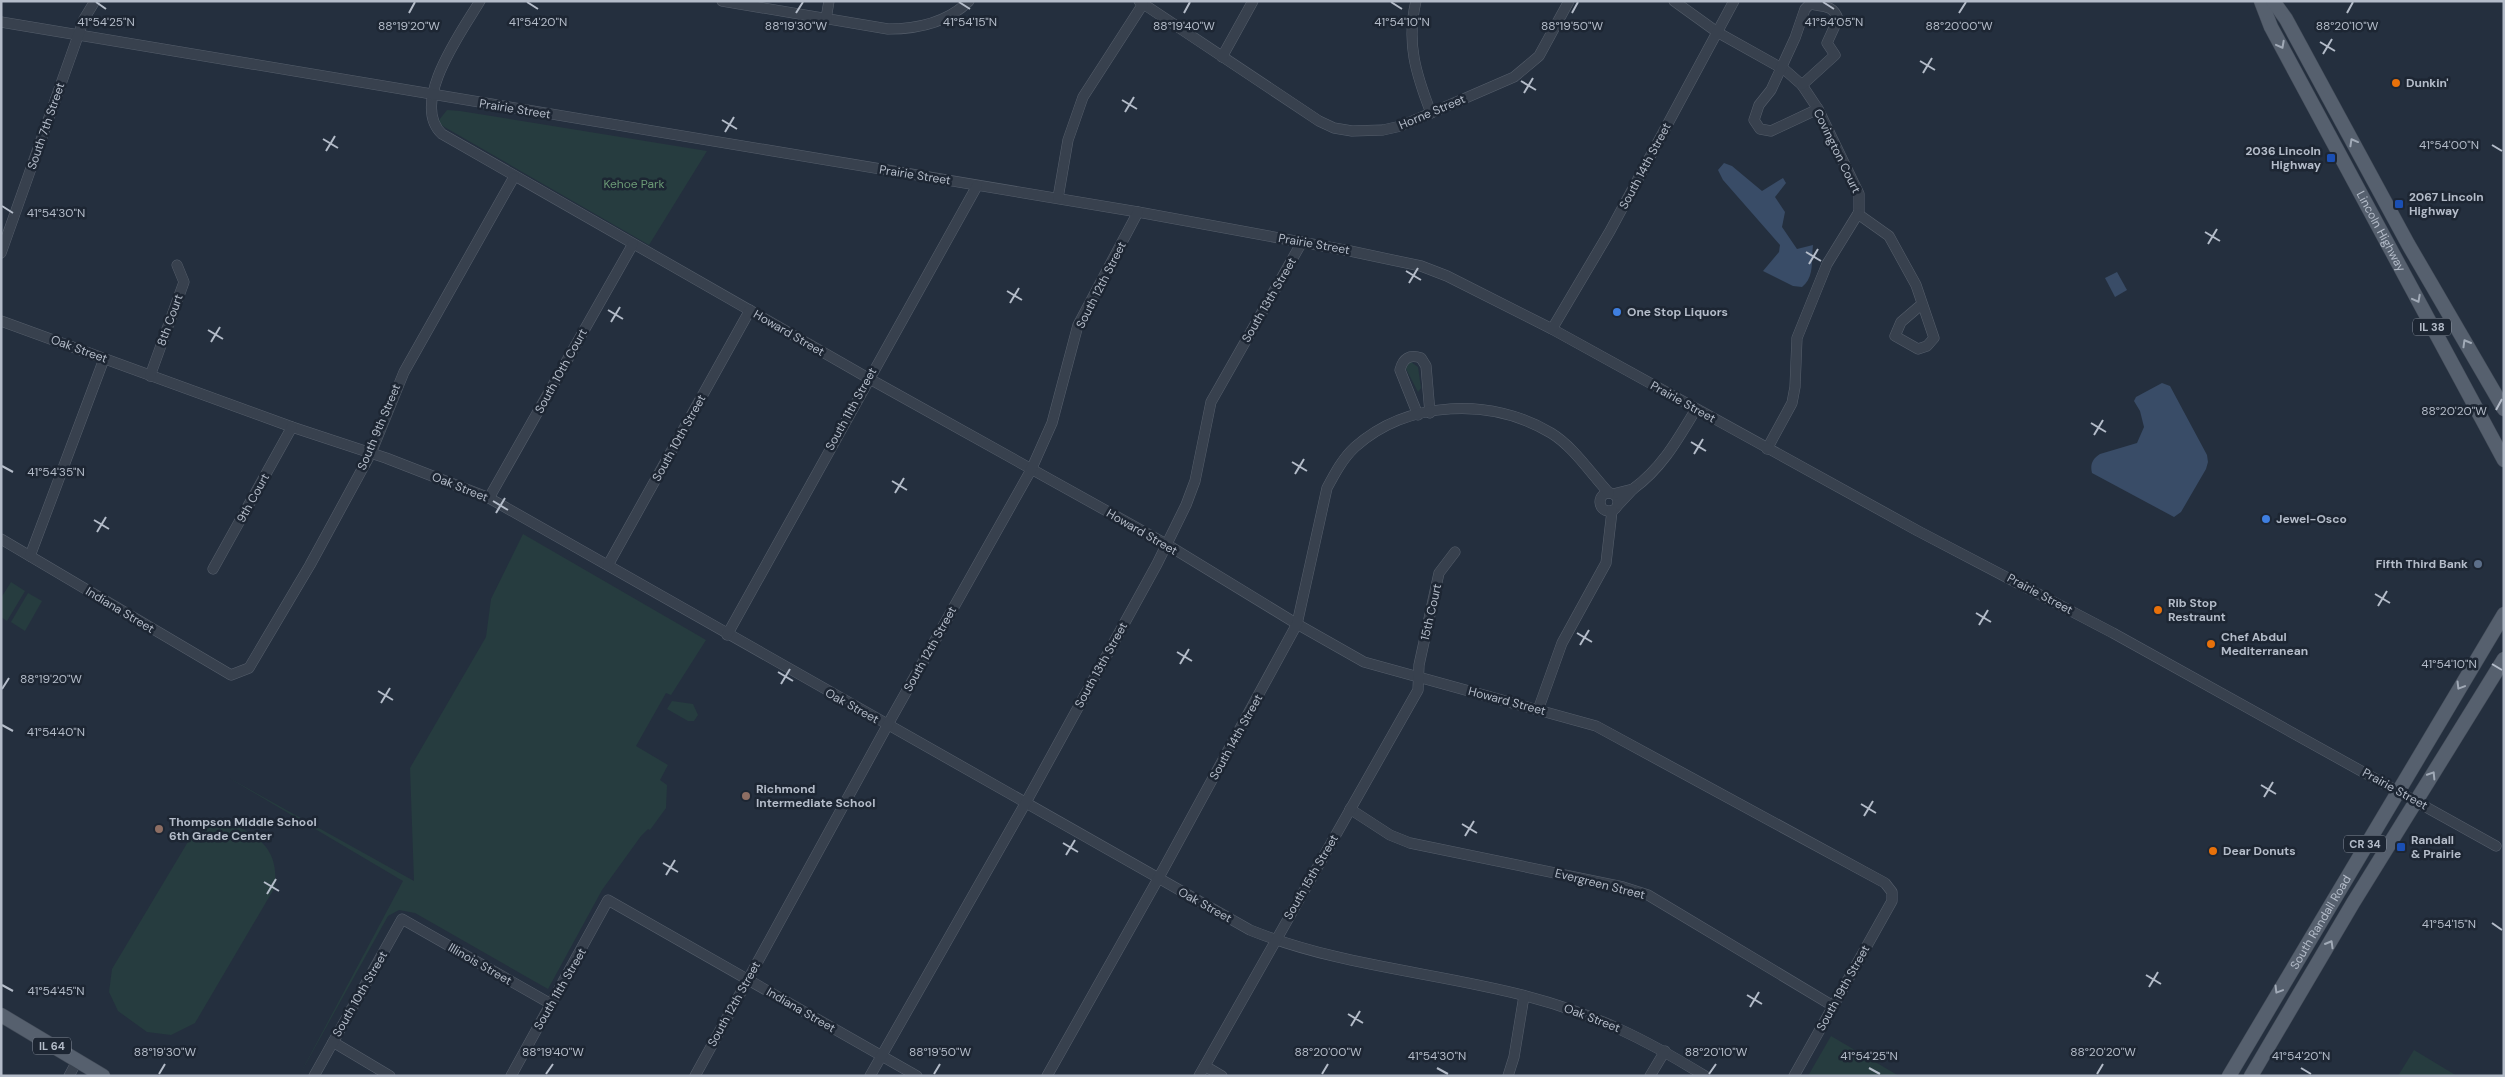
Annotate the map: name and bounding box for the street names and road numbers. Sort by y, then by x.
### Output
street label: South 7th Street [24,80,68,172]
street label: Horne Street [1396,91,1468,133]
street label: Prairie Street [478,95,552,123]
street label: Covington Court [1810,106,1864,196]
street label: South 14th Street [1615,120,1675,212]
street label: Prairie Street [878,161,952,189]
street label: Lincoln Highway [2353,188,2409,275]
street label: Prairie Street [1277,230,1351,258]
street label: South 12th Street [1072,239,1130,331]
street label: South 13th Street [1238,254,1300,345]
street label: 8th Court [153,292,187,348]
street label: Howard Street [751,306,828,360]
road number: IL 38 [2413,318,2451,336]
street label: South 10th Court [531,326,591,416]
street label: Oak Street [49,331,110,367]
street label: South 11th Street [822,365,880,453]
street label: Prairie Street [1648,378,1719,427]
street label: South 9th Street [354,381,404,473]
street label: South 10th Street [649,392,710,484]
street label: Oak Street [430,469,491,506]
street label: 9th Court [233,470,273,526]
street label: Howard Street [1104,505,1181,559]
street label: Prairie Street [2004,570,2076,618]
street label: 15th Court [1417,582,1445,642]
street label: Indiana Street [83,583,157,637]
street label: South 12th Street [900,603,960,695]
street label: South 13th Street [1071,619,1131,711]
street label: Howard Street [1467,683,1548,719]
street label: Oak Street [822,685,882,727]
street label: South 14th Street [1206,691,1266,783]
street label: Prairie Street [2360,765,2431,814]
street label: South 15th Street [1280,831,1342,922]
road number: CR 34 [2344,836,2386,852]
street label: Evergreen Street [1553,865,1647,903]
street label: South Randall Road [2286,872,2355,972]
street label: Oak Street [1175,884,1235,926]
street label: Illinois Street [445,939,515,989]
street label: South 19th Street [1813,942,1873,1034]
street label: South 11th Street [530,945,590,1033]
street label: South 10th Street [329,948,391,1040]
street label: South 12th Street [704,958,764,1050]
street label: Indiana Street [764,984,839,1036]
street label: Oak Street [1562,1000,1623,1036]
road number: IL 64 [33,1038,71,1054]

